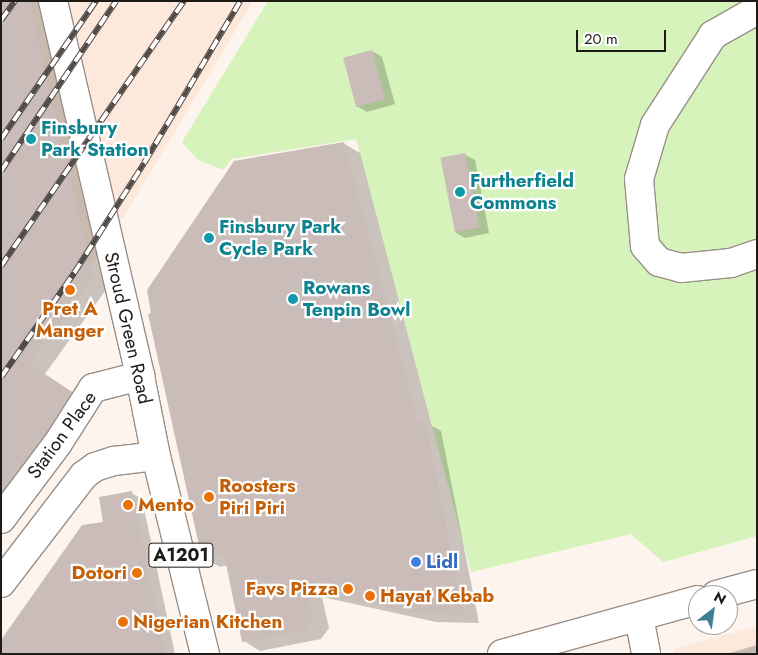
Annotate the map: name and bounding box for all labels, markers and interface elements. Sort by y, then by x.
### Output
scale bar [578,20,668,52]
text: 20 m [584,28,618,50]
place label: Finsbury Park Station [41,117,149,161]
marker: Finsbury Park Station [25,133,37,145]
place label: Furtherfield Commons [470,170,574,214]
marker: Furtherfield Commons [454,186,466,198]
place label: Finsbury Park Cycle Park [219,216,341,260]
marker: Finsbury Park Cycle Park [203,232,215,244]
street label: Stroud Green Road [99,250,157,406]
place label: Rowans Tenpin Bowl [303,277,410,321]
marker: Pret A Manger [64,284,76,296]
marker: Rowans Tenpin Bowl [287,293,299,305]
place label: Pret A Manger [36,298,104,342]
street label: Station Place [23,387,101,483]
place label: Roosters Piri Piri [219,475,296,519]
marker: Roosters Piri Piri [203,491,215,503]
place label: Mento [138,494,194,516]
marker: Mento [122,499,134,511]
road number: A1201 [147,540,215,570]
place label: Lidl [426,551,458,573]
marker: Lidl [410,556,422,568]
place label: Dotori [72,562,127,584]
marker: Dotori [131,567,143,579]
place label: Favs Pizza [246,578,338,600]
marker: Favs Pizza [342,583,354,595]
place label: Hayat Kebab [380,585,494,607]
north arrow [688,585,738,635]
text: N [710,586,730,609]
marker: Hayat Kebab [364,590,376,602]
place label: Nigerian Kitchen [133,611,282,633]
marker: Nigerian Kitchen [117,616,129,628]

